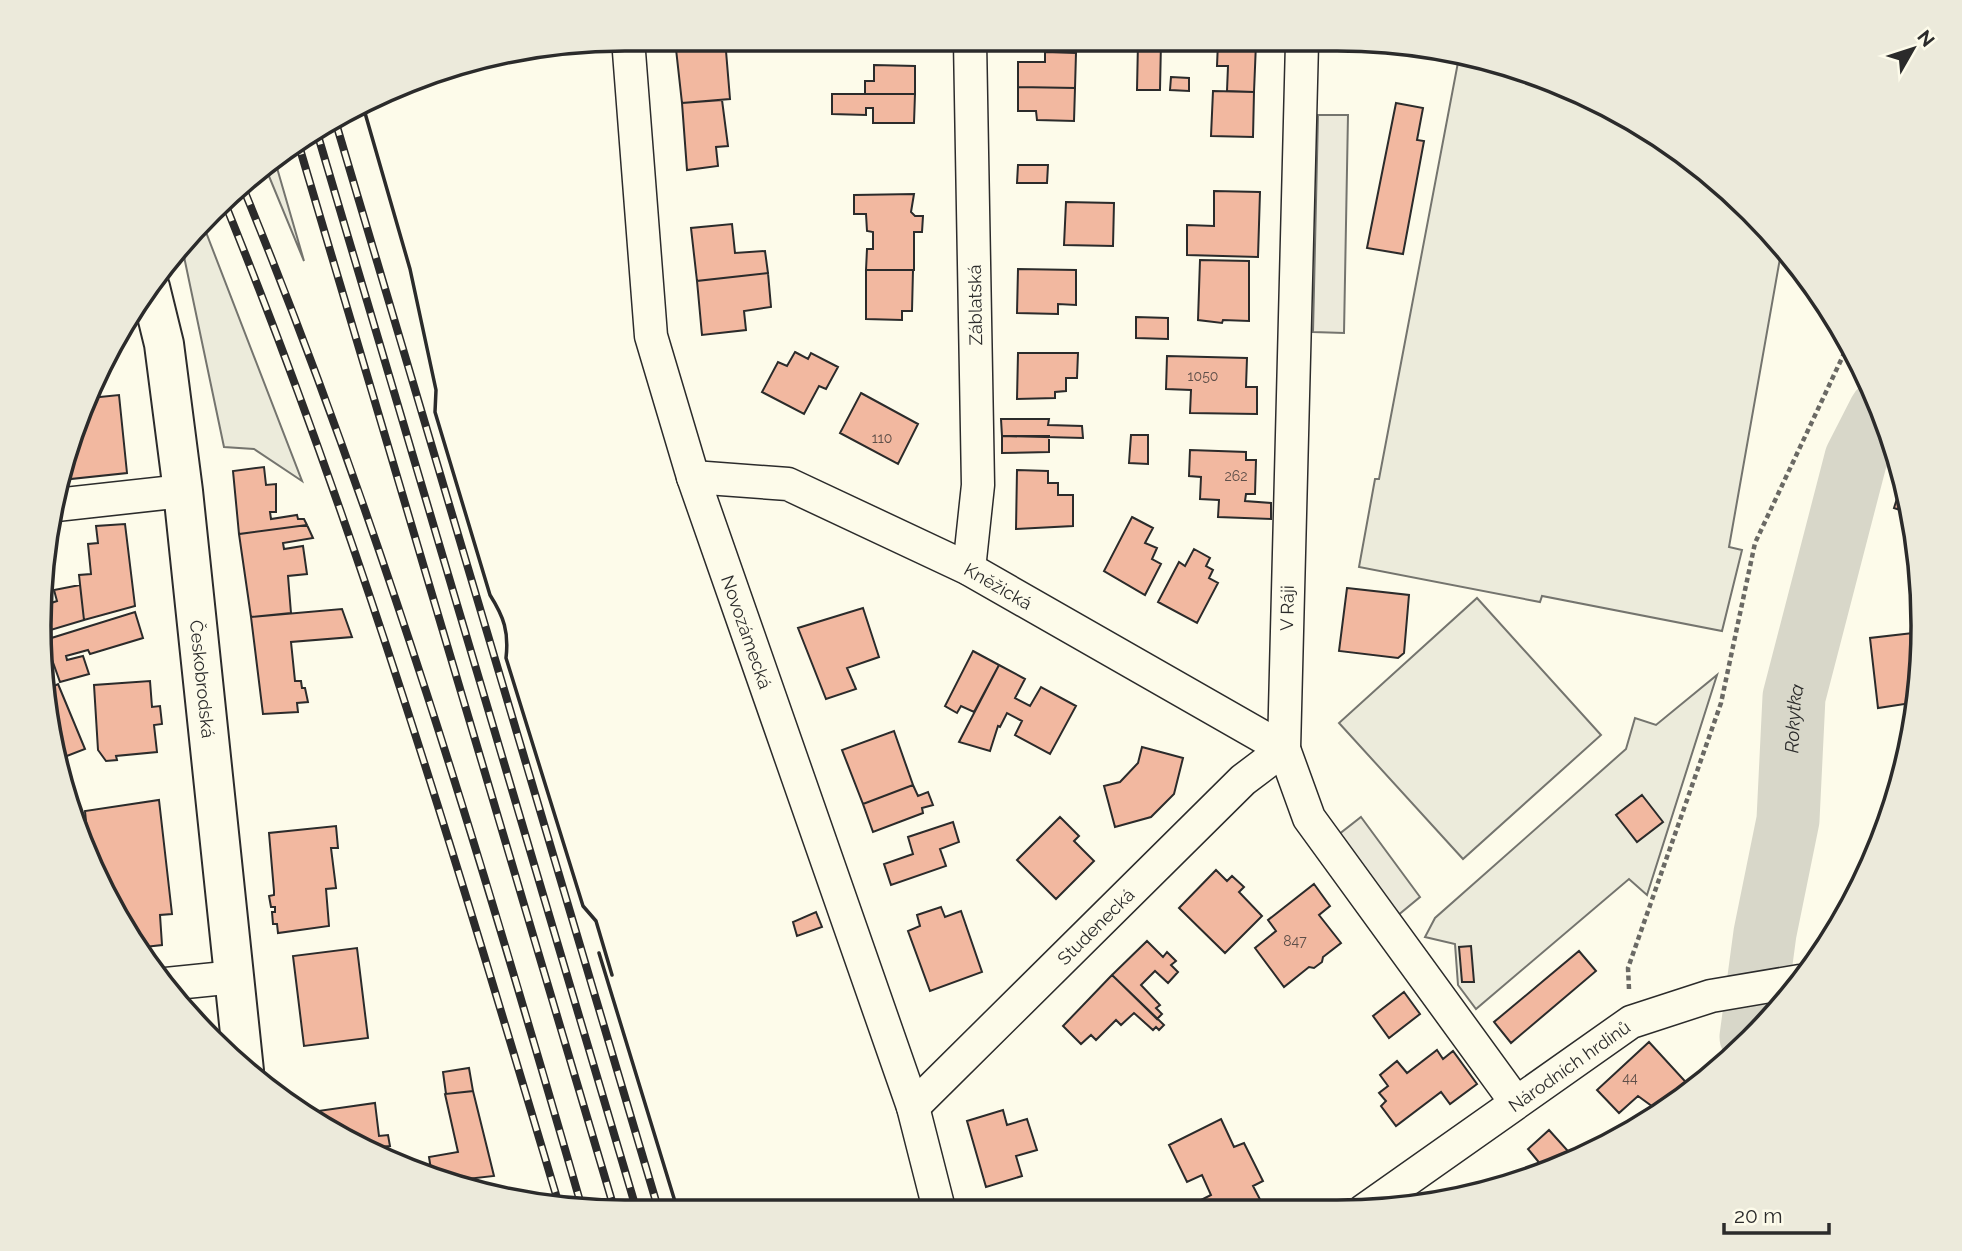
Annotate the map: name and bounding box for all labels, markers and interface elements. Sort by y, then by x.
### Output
north arrow [1878,14,1948,84]
text: N [1913,26,1939,51]
street label: Záblatská [964,264,986,346]
house number: 1050 [1188,368,1218,384]
house number: 110 [872,430,892,446]
house number: 262 [1224,468,1248,484]
street label: Kněžická [961,558,1036,613]
street label: Novozámecká [718,572,777,691]
street label: V Ráji [1276,585,1298,631]
street label: Českobrodská [186,619,219,739]
water label: Rokytka [1780,681,1808,754]
street label: Studenecká [1053,884,1138,969]
house number: 847 [1283,933,1307,949]
street label: Národních hrdinů [1504,1016,1634,1116]
house number: 44 [1622,1070,1638,1086]
scale bar [1724,1192,1829,1236]
text: 20 m [1734,1203,1782,1228]

